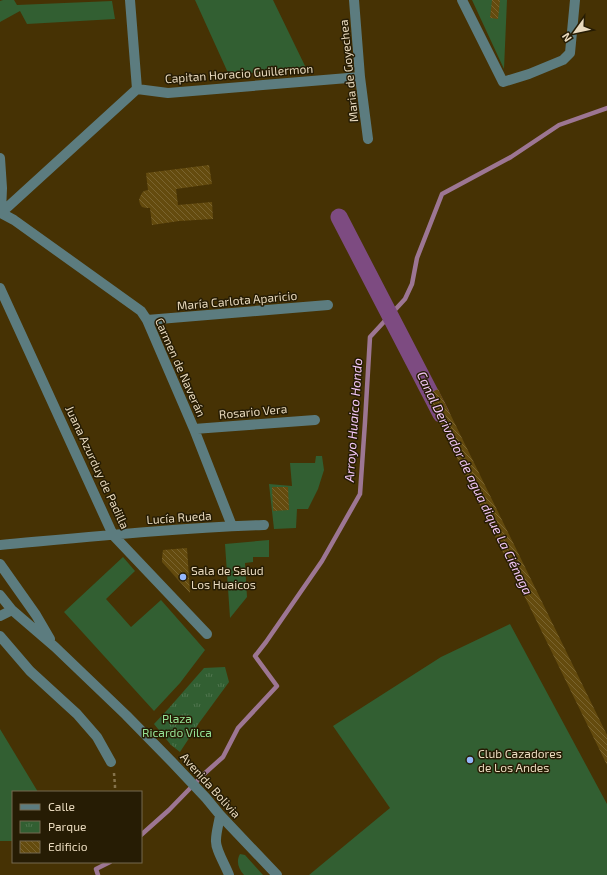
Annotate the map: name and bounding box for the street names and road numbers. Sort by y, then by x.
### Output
street label: Maria de Goyechea [336,19,360,123]
street label: Capitan Horacio Guillermon [164,61,314,85]
street label: María Carlota Aparicio [176,288,298,312]
street label: Carmen de Naverán [153,315,209,419]
street label: Rosario Vera [218,401,288,421]
street label: Juana Azurduy de Padilla [63,403,133,531]
street label: Lucía Rueda [146,508,212,526]
street label: Avenida Bolivia [178,750,244,820]

